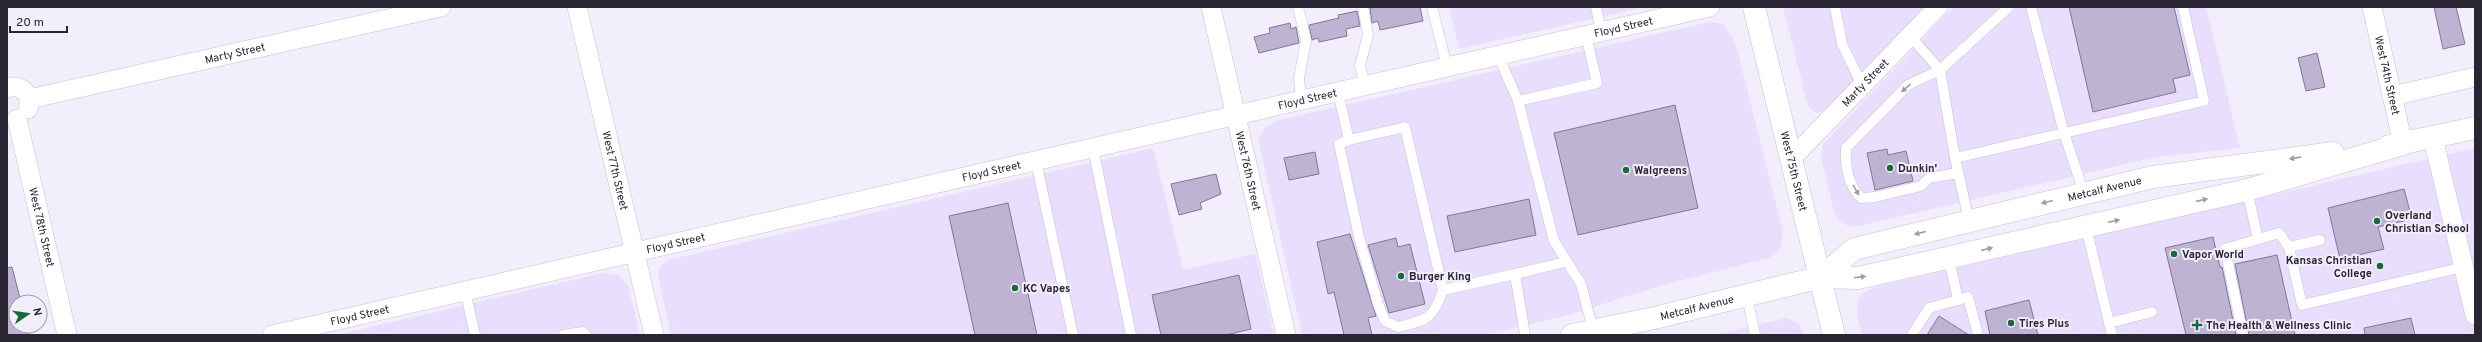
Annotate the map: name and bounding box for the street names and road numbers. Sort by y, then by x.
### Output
street label: Floyd Street [1593,14,1654,41]
street label: West 74th Street [2371,35,2402,116]
street label: Marty Street [204,40,267,68]
street label: Marty Street [1839,56,1892,110]
street label: Floyd Street [1277,86,1338,113]
street label: West 77th Street [598,130,630,212]
street label: West 76th Street [1232,130,1263,212]
street label: West 75th Street [1777,130,1810,213]
street label: Floyd Street [961,158,1023,185]
street label: Metcalf Avenue [2066,174,2143,205]
street label: West 78th Street [25,186,57,269]
street label: Floyd Street [645,230,707,257]
street label: Metcalf Avenue [1659,293,1736,324]
street label: Floyd Street [329,302,391,329]

